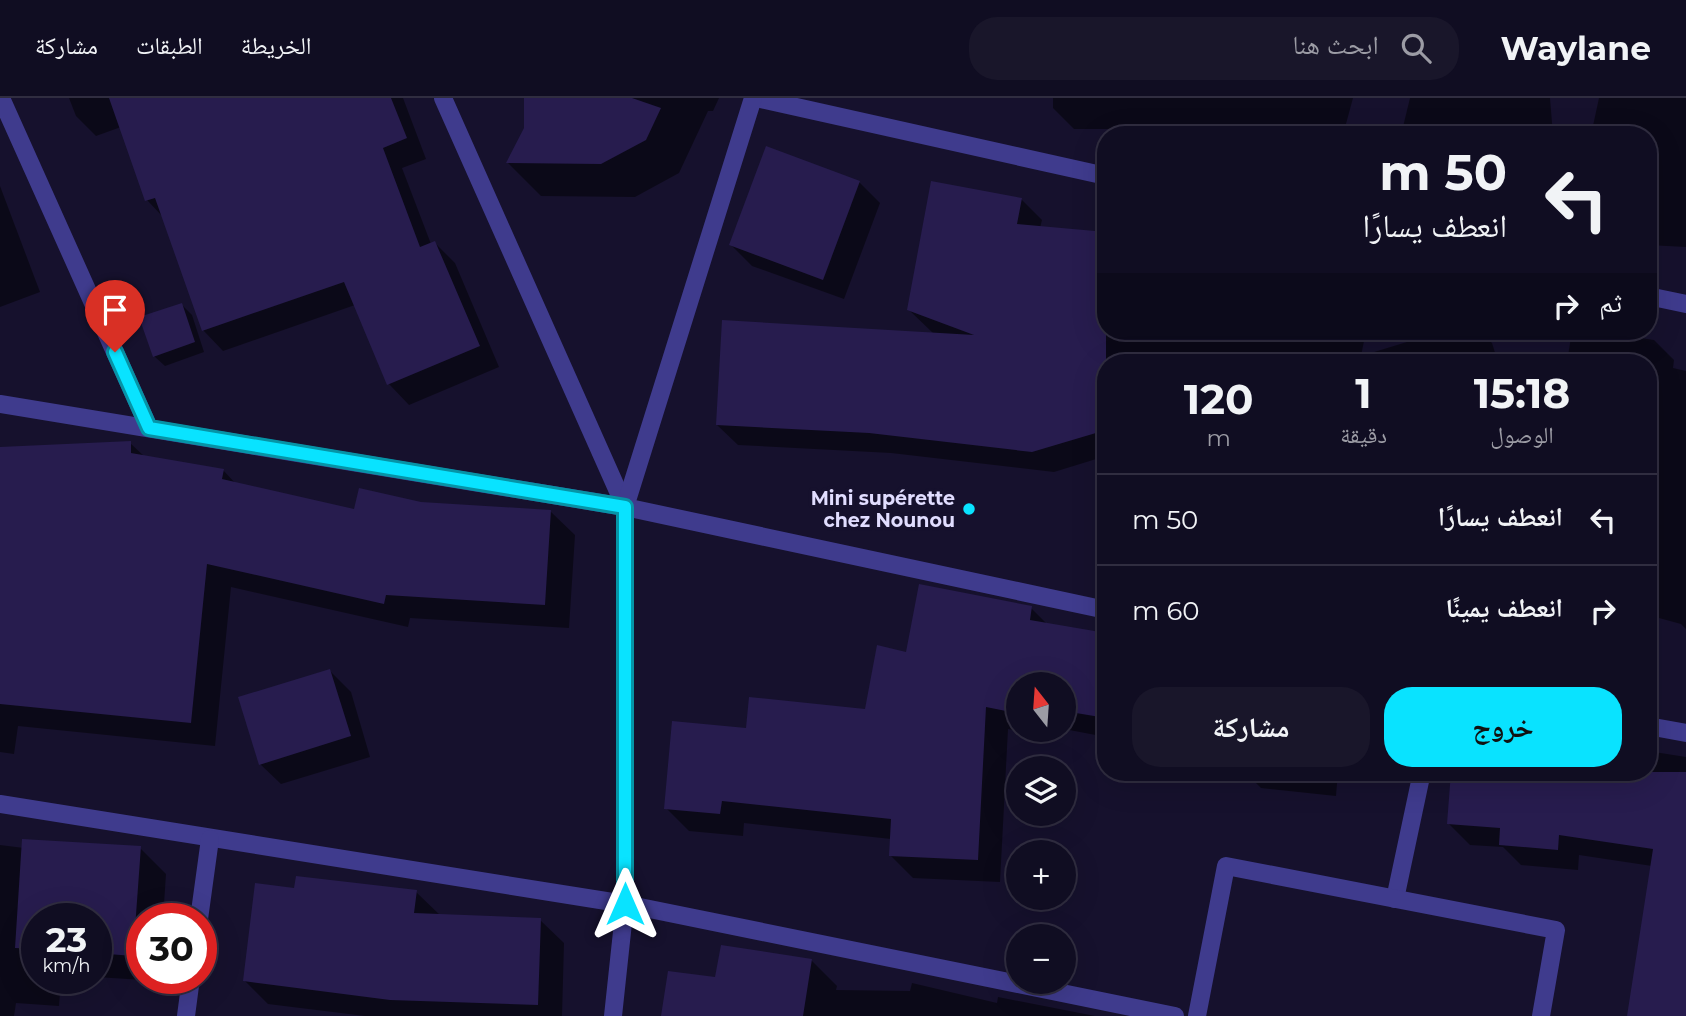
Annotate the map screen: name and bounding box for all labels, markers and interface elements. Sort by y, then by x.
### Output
search box [969,17,1459,80]
text: Waylane [1501,28,1651,68]
text: ابحث هنا [1292,29,1379,61]
icon: search [1397,29,1435,67]
text: مشاركة [35,31,98,60]
text: الطبقات [136,31,203,60]
text: الخريطة [241,31,311,60]
text: 50 m [1379,143,1507,202]
icon: left [1531,154,1622,245]
text: انعطف يسارًا [1362,206,1507,245]
pin [85,280,145,352]
icon: right [1547,287,1585,325]
text: ثم [1599,287,1622,319]
icon: arrive [96,291,134,329]
text: 1 [1355,367,1372,419]
text: 15:18 [1474,367,1570,419]
text: 120 [1184,373,1253,425]
text: دقيقة [1340,421,1387,449]
text: الوصول [1490,421,1554,449]
text: m [1206,424,1231,452]
place label: Mini supérette chez Nounou [811,487,955,532]
marker: Mini supérette chez Nounou [961,501,977,517]
text: انعطف يسارًا [1438,501,1563,533]
icon: left [1584,501,1622,539]
text: 50 m [1132,504,1198,536]
text: انعطف يمينًا [1445,592,1563,624]
icon: right [1584,592,1622,630]
text: 60 m [1132,595,1199,627]
north arrow [1006,672,1076,742]
map controls [1006,672,1076,994]
button: مشاركة [1132,687,1370,767]
button: خروج [1384,687,1622,767]
button: layers [1006,756,1076,826]
button: + [1006,840,1076,910]
position arrow [588,867,662,941]
speed limit sign: 30 [126,903,217,994]
text: 23 [46,918,87,961]
button: − [1006,924,1076,994]
text: km/h [42,955,91,977]

